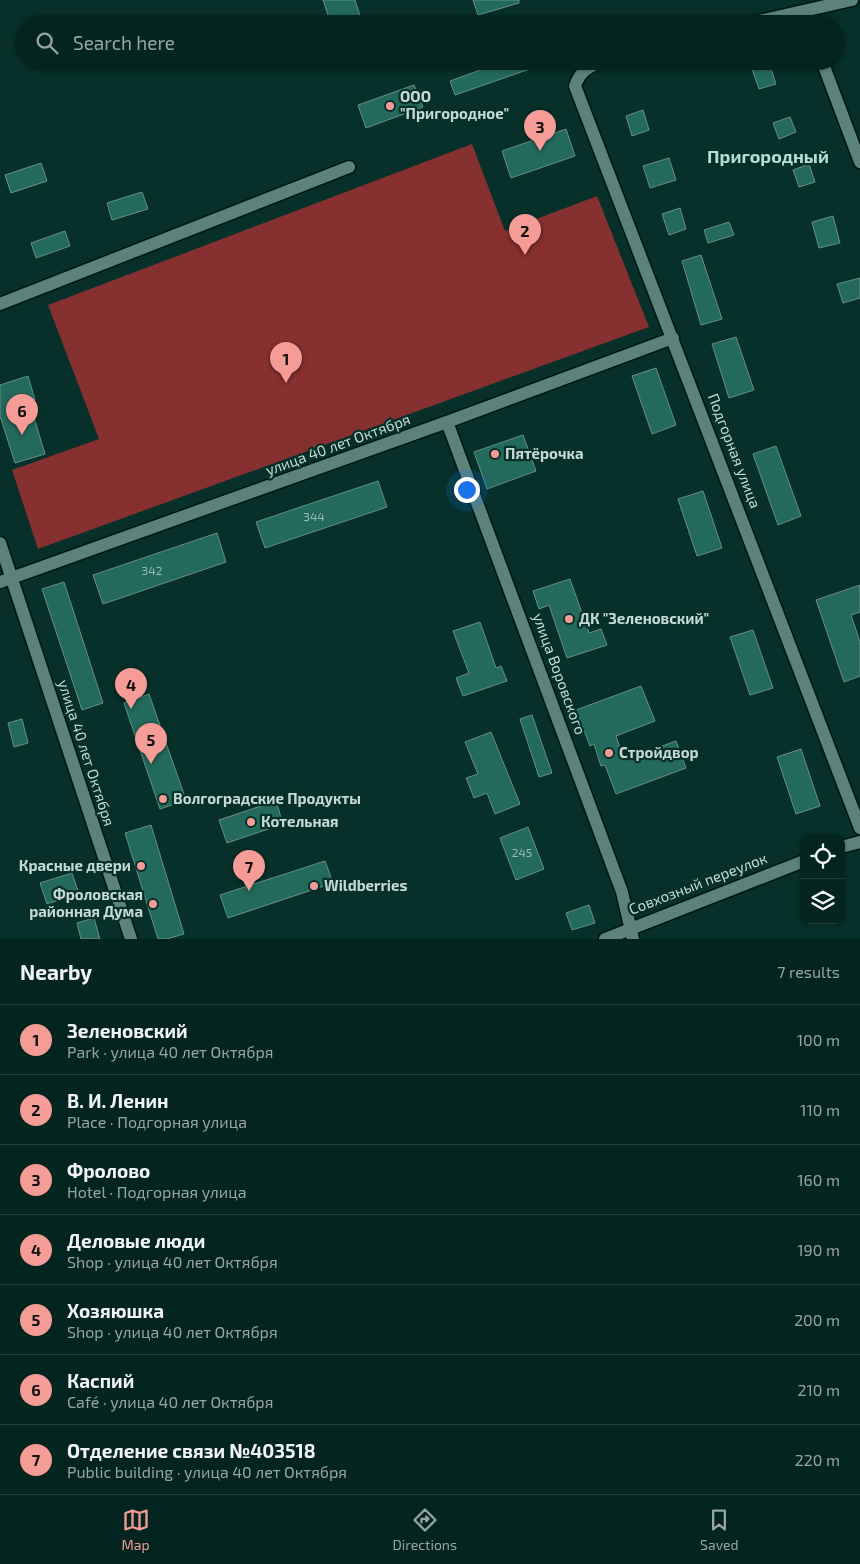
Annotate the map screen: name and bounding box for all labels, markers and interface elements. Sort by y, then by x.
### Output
search box [15,15,845,70]
icon: search [33,29,61,57]
text: Search here [73,31,175,54]
place label: ООО "Пригородное" [400,87,509,122]
marker: ООО "Пригородное" [384,100,396,112]
pin: 3 [524,110,556,151]
district label: Пригородный [707,145,829,167]
pin: 2 [509,214,541,255]
pin: 1 [270,342,302,383]
street label: Подгорная улица [704,391,765,511]
pin: 6 [6,394,38,435]
street label: улица 40 лет Октября [263,409,413,480]
place label: Пятёрочка [505,444,584,462]
marker: Пятёрочка [489,448,501,460]
your location [454,477,480,503]
house number: 344 [303,509,325,523]
house number: 342 [142,563,163,577]
place label: ДК "Зеленовский" [579,609,709,627]
street label: улица Воровского [529,610,590,737]
marker: ДК "Зеленовский" [563,613,575,625]
pin: 4 [115,668,147,709]
street label: улица 40 лет Октября [54,677,119,828]
pin: 5 [135,723,167,764]
place label: Стройдвор [619,743,699,761]
marker: Стройдвор [603,747,615,759]
place label: Волгоградские Продукты [173,789,361,807]
marker: Волгоградские Продукты [157,793,169,805]
place label: Котельная [261,812,339,830]
marker: Котельная [245,816,257,828]
map controls [800,834,845,924]
button: locate [800,834,845,879]
house number: 245 [512,845,532,859]
street label: Совхозный переулок [626,848,770,919]
pin: 7 [233,850,265,891]
place label: Красные двери [19,856,131,874]
marker: Красные двери [135,860,147,872]
place label: Wildberries [324,876,407,894]
button: layers [800,879,845,924]
marker: Wildberries [308,880,320,892]
place label: Фроловская районная Дума [29,885,143,920]
marker: Фроловская районная Дума [147,898,159,910]
text: Nearby [20,959,92,984]
text: 7 results [777,962,840,981]
text: Зеленовский [67,1019,188,1042]
text: 1 [33,1030,39,1049]
text: 100 m [797,1030,840,1049]
text: Park · улица 40 лет Октября [67,1042,274,1061]
text: В. И. Ленин [67,1089,168,1112]
text: 2 [31,1100,41,1119]
text: 110 m [800,1100,840,1119]
text: Place · Подгорная улица [67,1112,247,1131]
text: Фролово [67,1159,150,1182]
text: 3 [31,1170,41,1189]
text: 160 m [797,1170,840,1189]
text: Hotel · Подгорная улица [67,1182,247,1201]
text: Деловые люди [67,1229,205,1252]
text: 4 [31,1240,41,1259]
text: 190 m [797,1240,840,1259]
text: Shop · улица 40 лет Октября [67,1252,278,1271]
text: Хозяюшка [67,1299,164,1322]
text: 5 [32,1310,40,1329]
text: 200 m [794,1310,840,1329]
text: Shop · улица 40 лет Октября [67,1322,278,1341]
text: Каспий [67,1369,134,1392]
text: 6 [31,1380,41,1399]
text: 210 m [797,1380,840,1399]
text: Café · улица 40 лет Октября [67,1392,273,1411]
text: Отделение связи №403518 [67,1439,316,1462]
text: 7 [32,1450,40,1469]
text: 220 m [795,1450,840,1469]
text: Public building · улица 40 лет Октября [67,1462,347,1481]
tab: Map [121,1506,150,1553]
tab: Directions [393,1506,457,1553]
tab: Saved [700,1506,739,1553]

